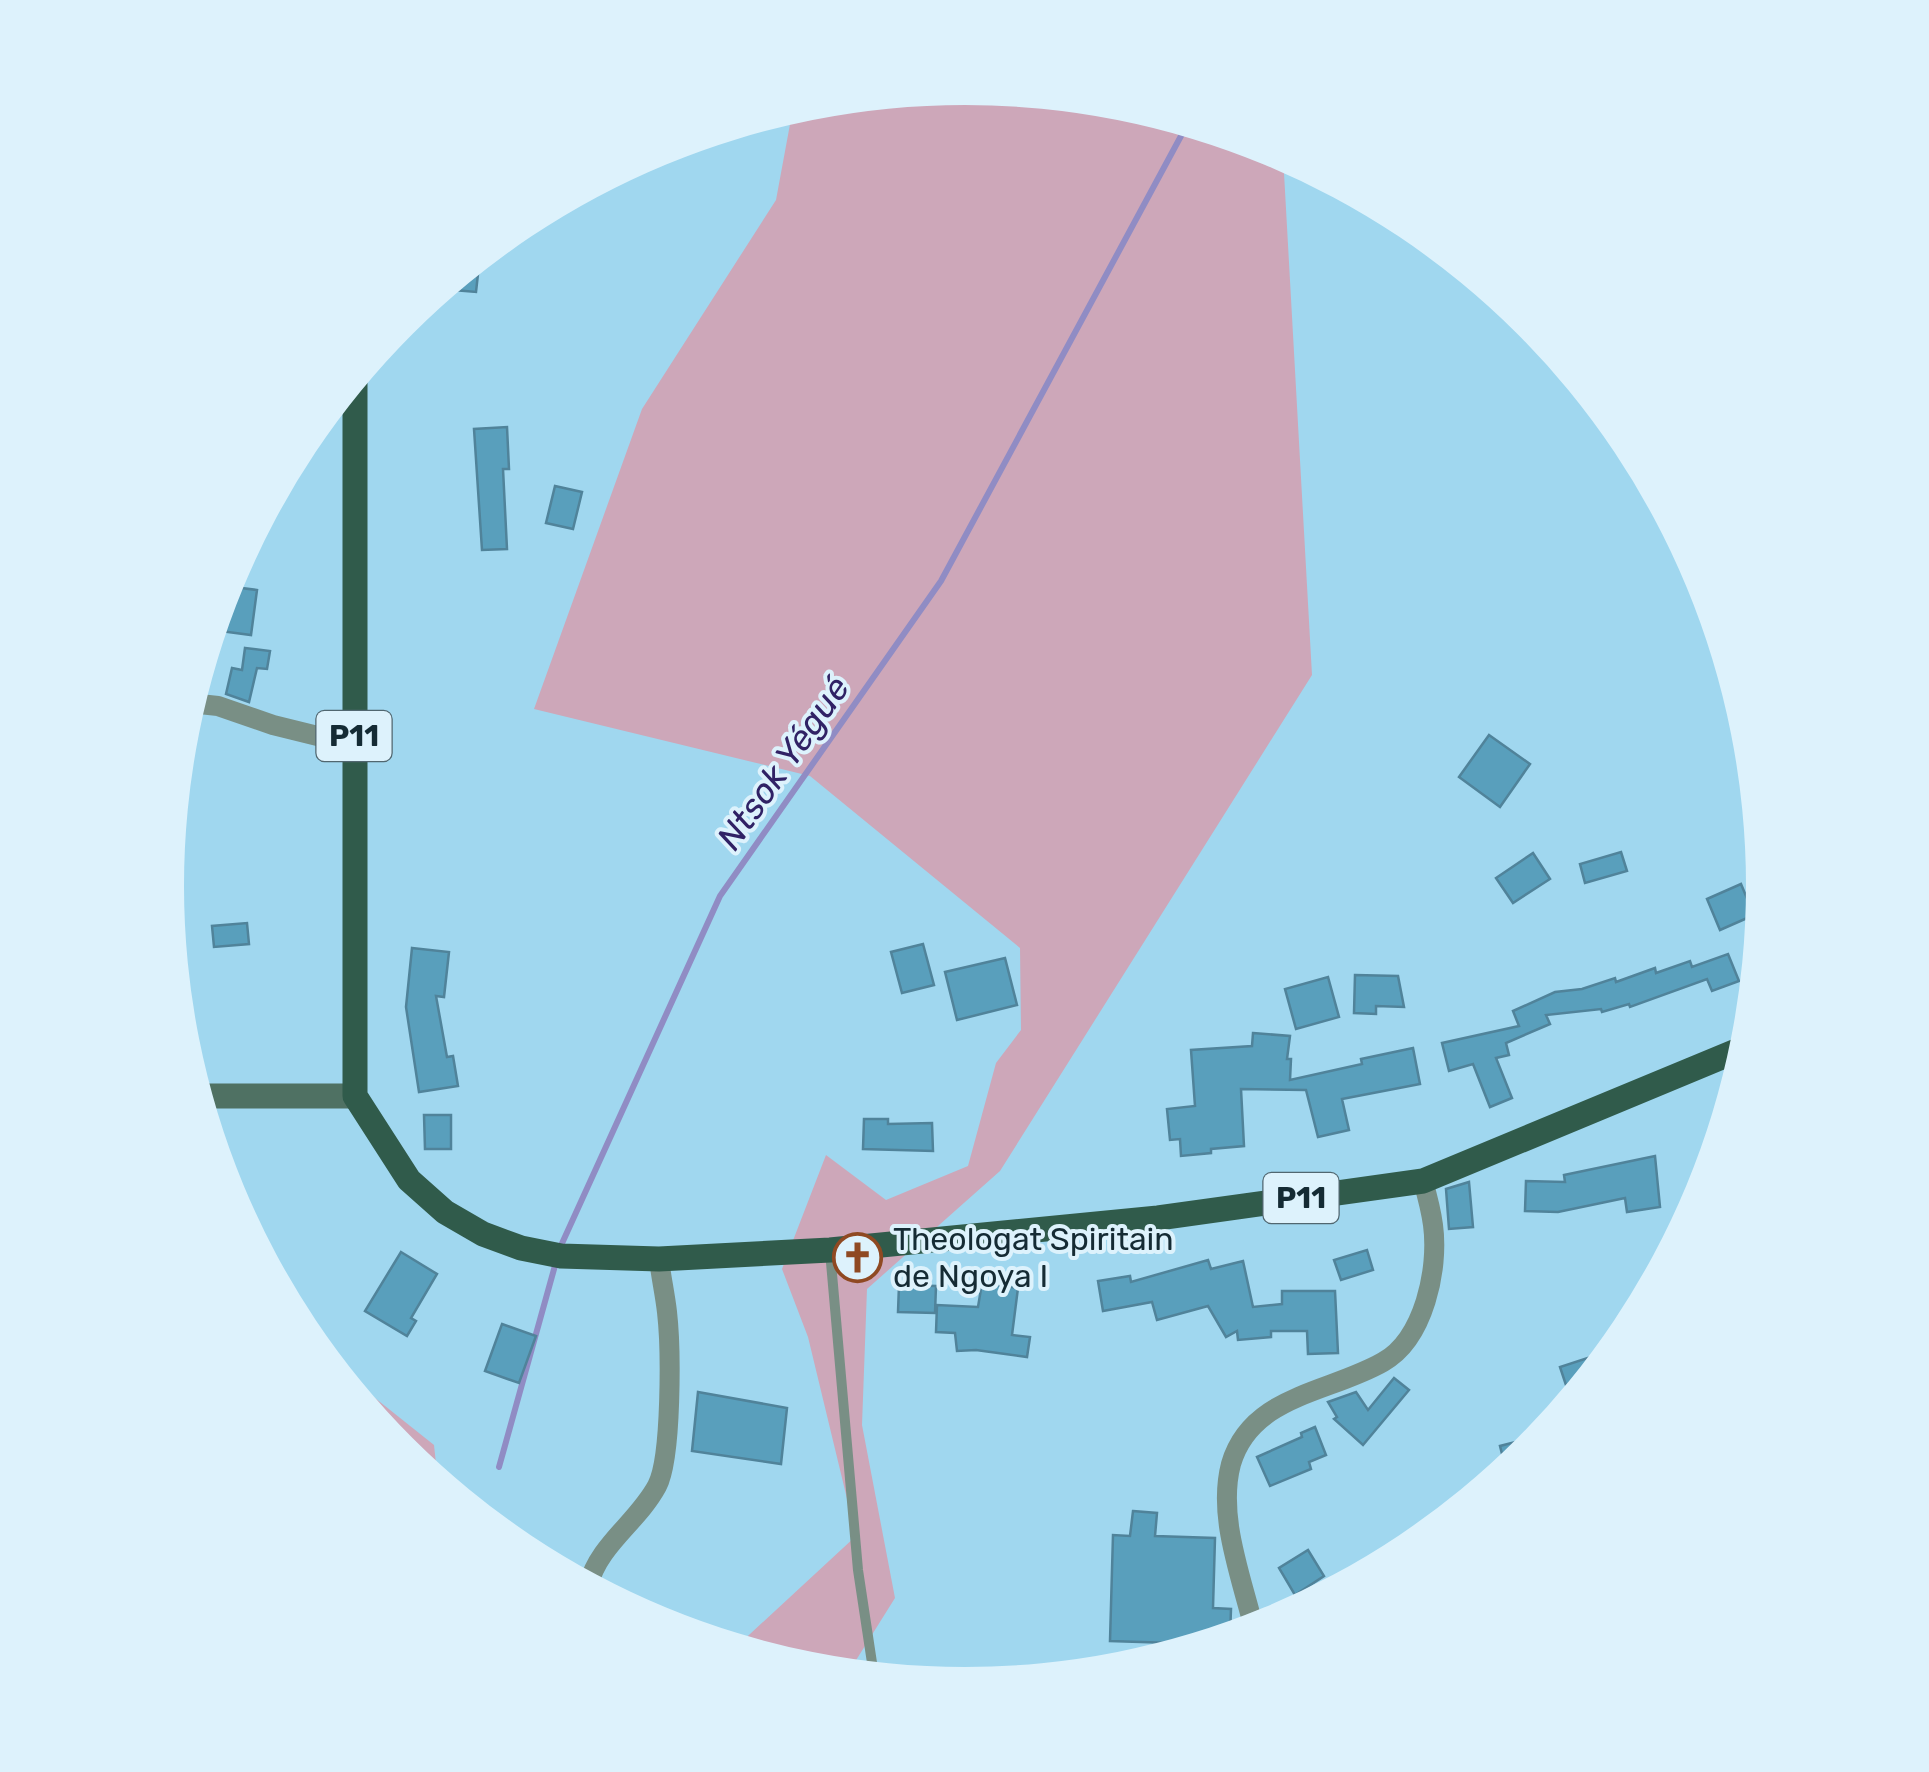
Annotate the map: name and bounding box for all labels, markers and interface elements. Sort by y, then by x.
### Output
water label: Ntsok Yégué [708,668,858,858]
road number: P11 [316,711,392,761]
road number: P11 [1264,1173,1338,1223]
place label: Theologat Spiritain de Ngoya I [893,1220,1174,1295]
church icon: Theologat Spiritain de Ngoya I [832,1231,884,1283]

